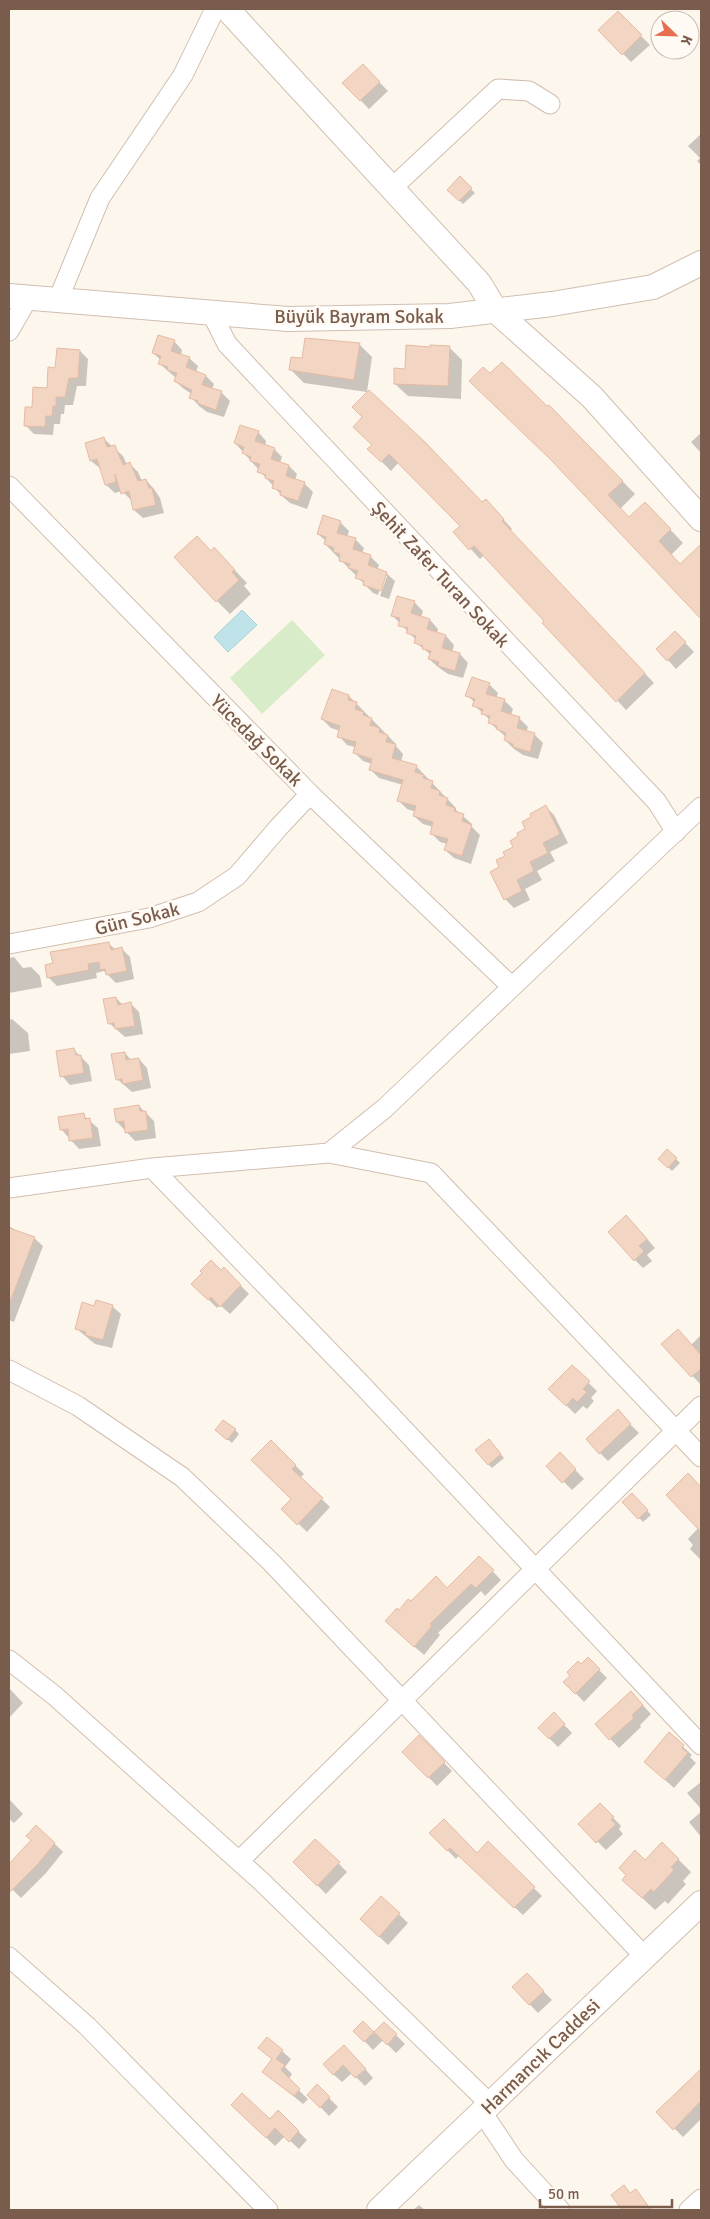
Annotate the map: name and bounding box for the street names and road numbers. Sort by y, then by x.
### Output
street label: Büyük Bayram Sokak [274,305,444,329]
street label: Şehit Zafer Turan Sokak [366,496,515,653]
street label: Yücedağ Sokak [205,690,308,792]
street label: Gün Sokak [92,897,182,941]
street label: Harmancık Caddesi [476,1994,605,2120]

